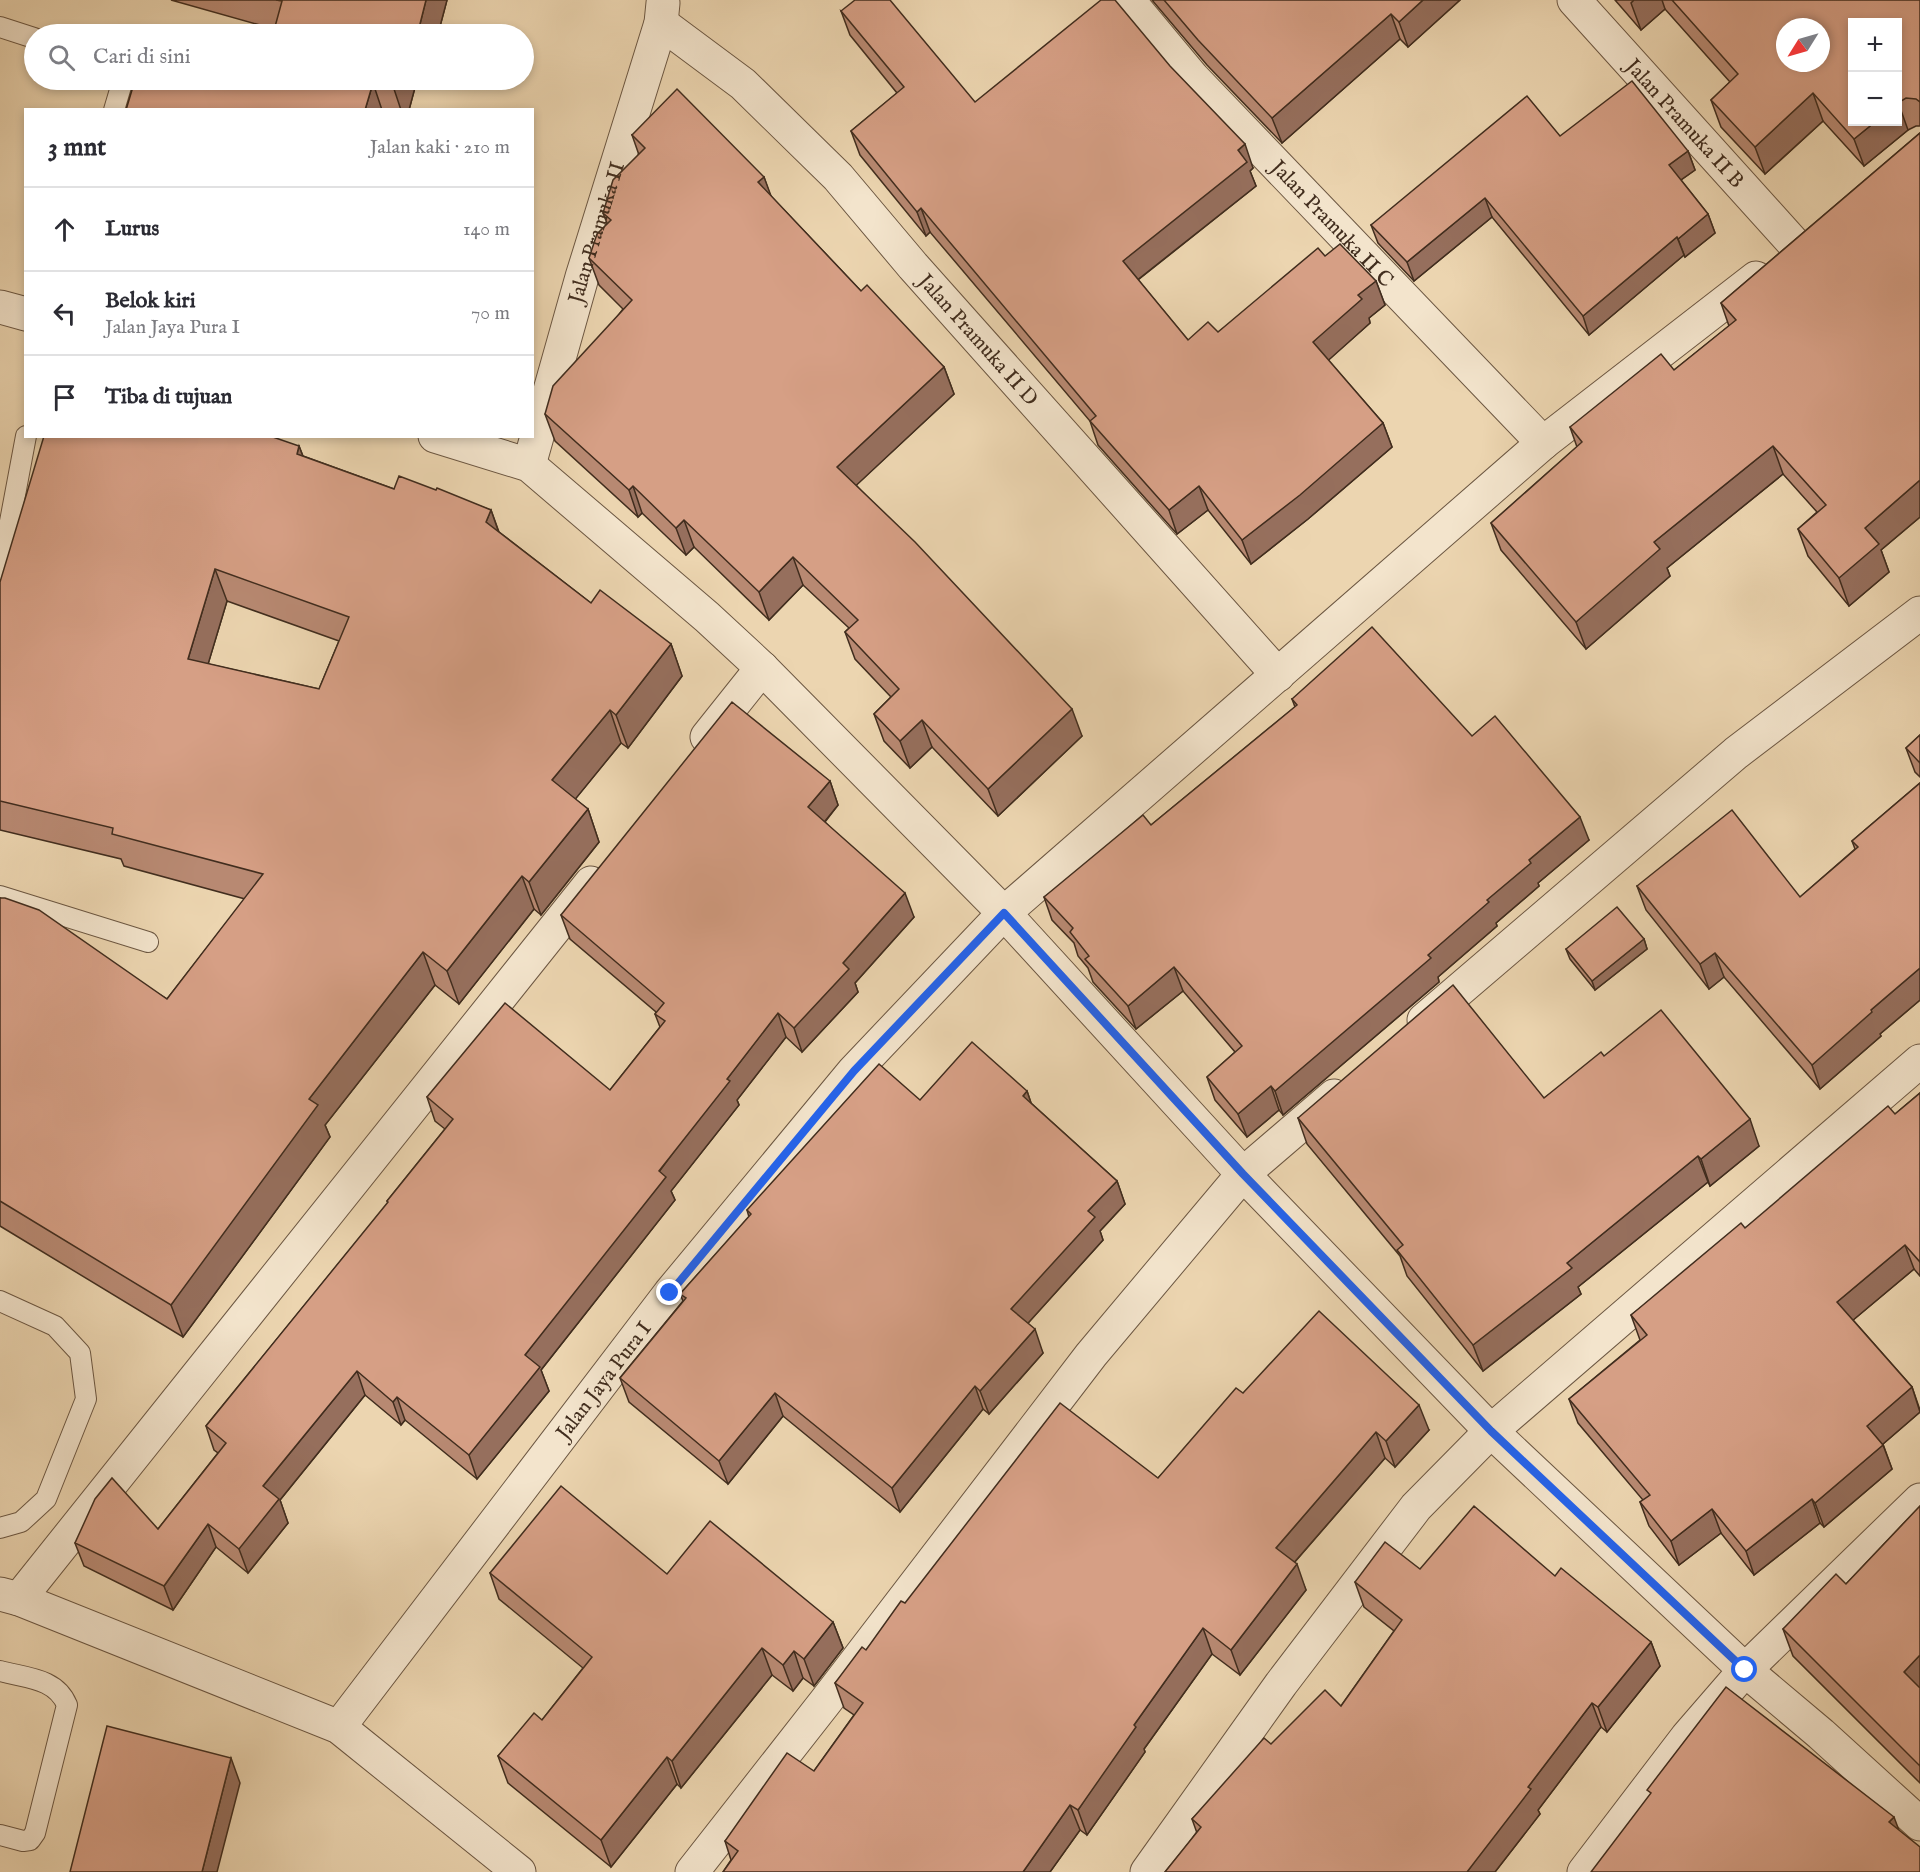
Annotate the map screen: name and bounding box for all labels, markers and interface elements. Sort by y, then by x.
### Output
north arrow [1776,18,1830,72]
map controls [1848,18,1902,126]
button: + [1848,18,1902,72]
search box [24,24,534,90]
icon: search [45,41,78,74]
text: Cari di sini [93,43,191,71]
street label: Jalan Pramuka II B [1617,52,1750,195]
button: − [1848,72,1902,126]
text: 3 mnt [48,131,106,164]
text: Jalan kaki · 210 m [370,135,510,160]
street label: Jalan Pramuka II C [1263,154,1399,294]
street label: Jalan Pramuka II [563,159,632,309]
icon: ahead [48,213,81,246]
text: Lurus [105,215,159,243]
text: 140 m [463,217,510,242]
street label: Jalan Pramuka II D [910,267,1043,412]
text: Belok kiri [105,287,196,315]
icon: left [48,297,81,330]
text: 70 m [471,301,510,326]
text: Jalan Jaya Pura I [105,315,240,340]
icon: arrive [48,381,81,414]
text: Tiba di tujuan [105,383,232,411]
route end [656,1279,682,1305]
street label: Jalan Jaya Pura I [550,1317,658,1447]
route start [1731,1656,1757,1682]

